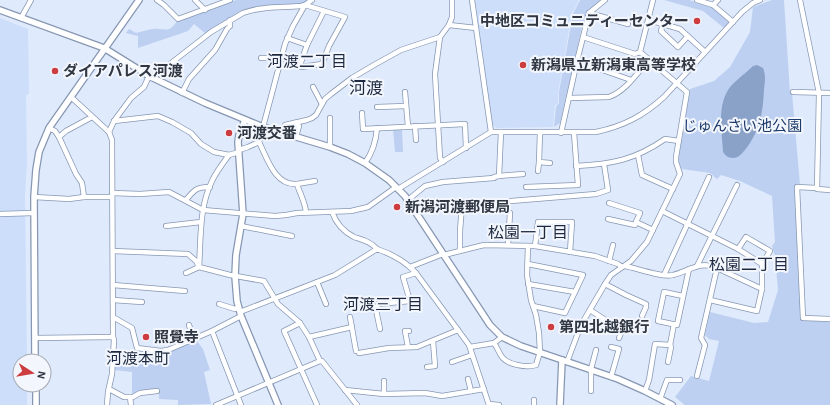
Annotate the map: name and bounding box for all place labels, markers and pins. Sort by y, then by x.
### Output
place label: 中地区コミュニティーセンター [480,13,689,29]
marker: 中地区コミュニティーセンター [692,16,702,26]
place label: 新潟県立新潟東高等学校 [531,57,696,73]
marker: 新潟県立新潟東高等学校 [518,60,528,70]
place label: ダイアパレス河渡 [63,63,183,79]
marker: ダイアパレス河渡 [50,66,60,76]
place label: 河渡交番 [237,125,297,141]
marker: 河渡交番 [224,128,234,138]
place label: 新潟河渡郵便局 [405,199,510,215]
marker: 新潟河渡郵便局 [392,202,402,212]
place label: 第四北越銀行 [559,318,649,335]
marker: 第四北越銀行 [546,322,556,332]
place label: 照覺寺 [154,329,199,345]
marker: 照覺寺 [141,332,151,342]

